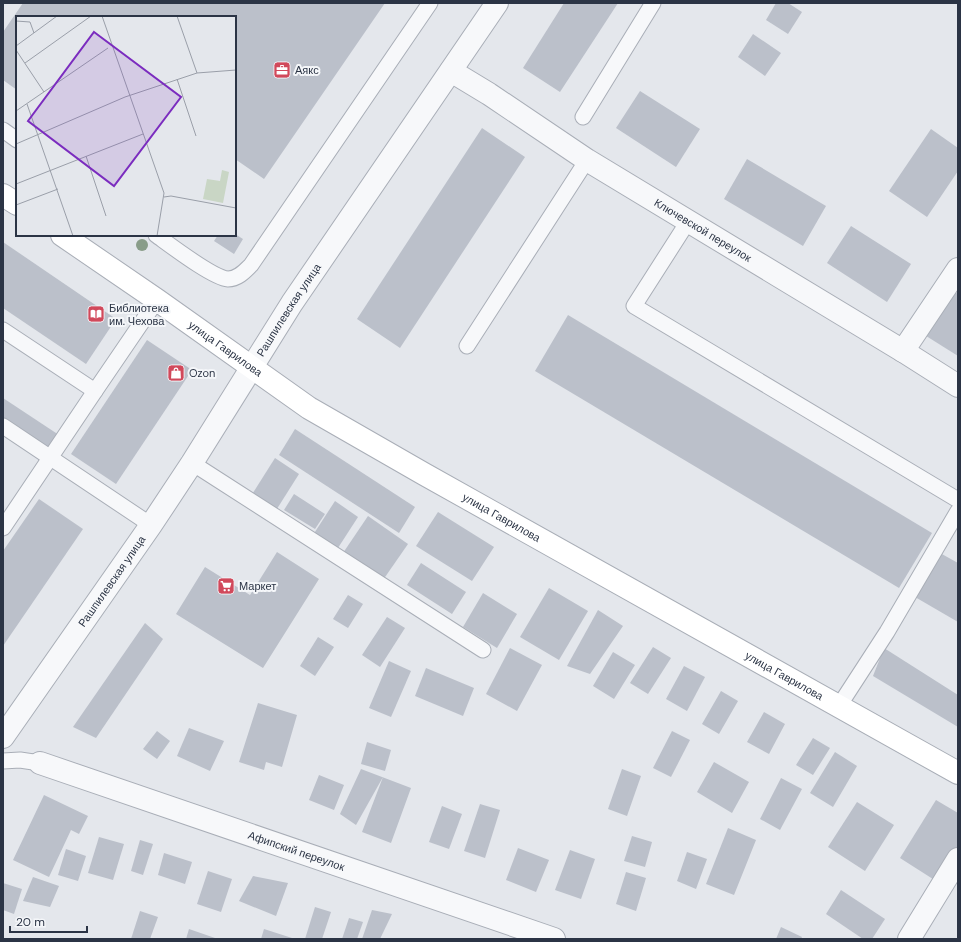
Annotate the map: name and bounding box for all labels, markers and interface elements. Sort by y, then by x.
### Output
inset map [16,16,236,236]
office icon: Аякс [272,60,292,80]
place label: Аякс [295,63,319,77]
street label: Ключевской переулок [652,195,754,265]
street label: Рашпилевская улица [253,260,325,359]
place label: Библиотека им. Чехова [109,301,170,328]
library icon: Библиотека им. Чехова [86,304,106,324]
street label: улица Гаврилова [186,318,266,380]
shop icon: Ozon [166,363,186,383]
place label: Ozon [189,366,215,380]
street label: улица Гаврилова [460,490,544,545]
street label: Рашпилевская улица [75,532,149,630]
supermarket icon: Маркет [216,576,236,596]
place label: Маркет [239,579,276,593]
street label: улица Гаврилова [743,648,827,704]
street label: Афипский переулок [246,828,347,874]
scale bar [10,908,87,934]
text: 20 m [16,914,45,930]

